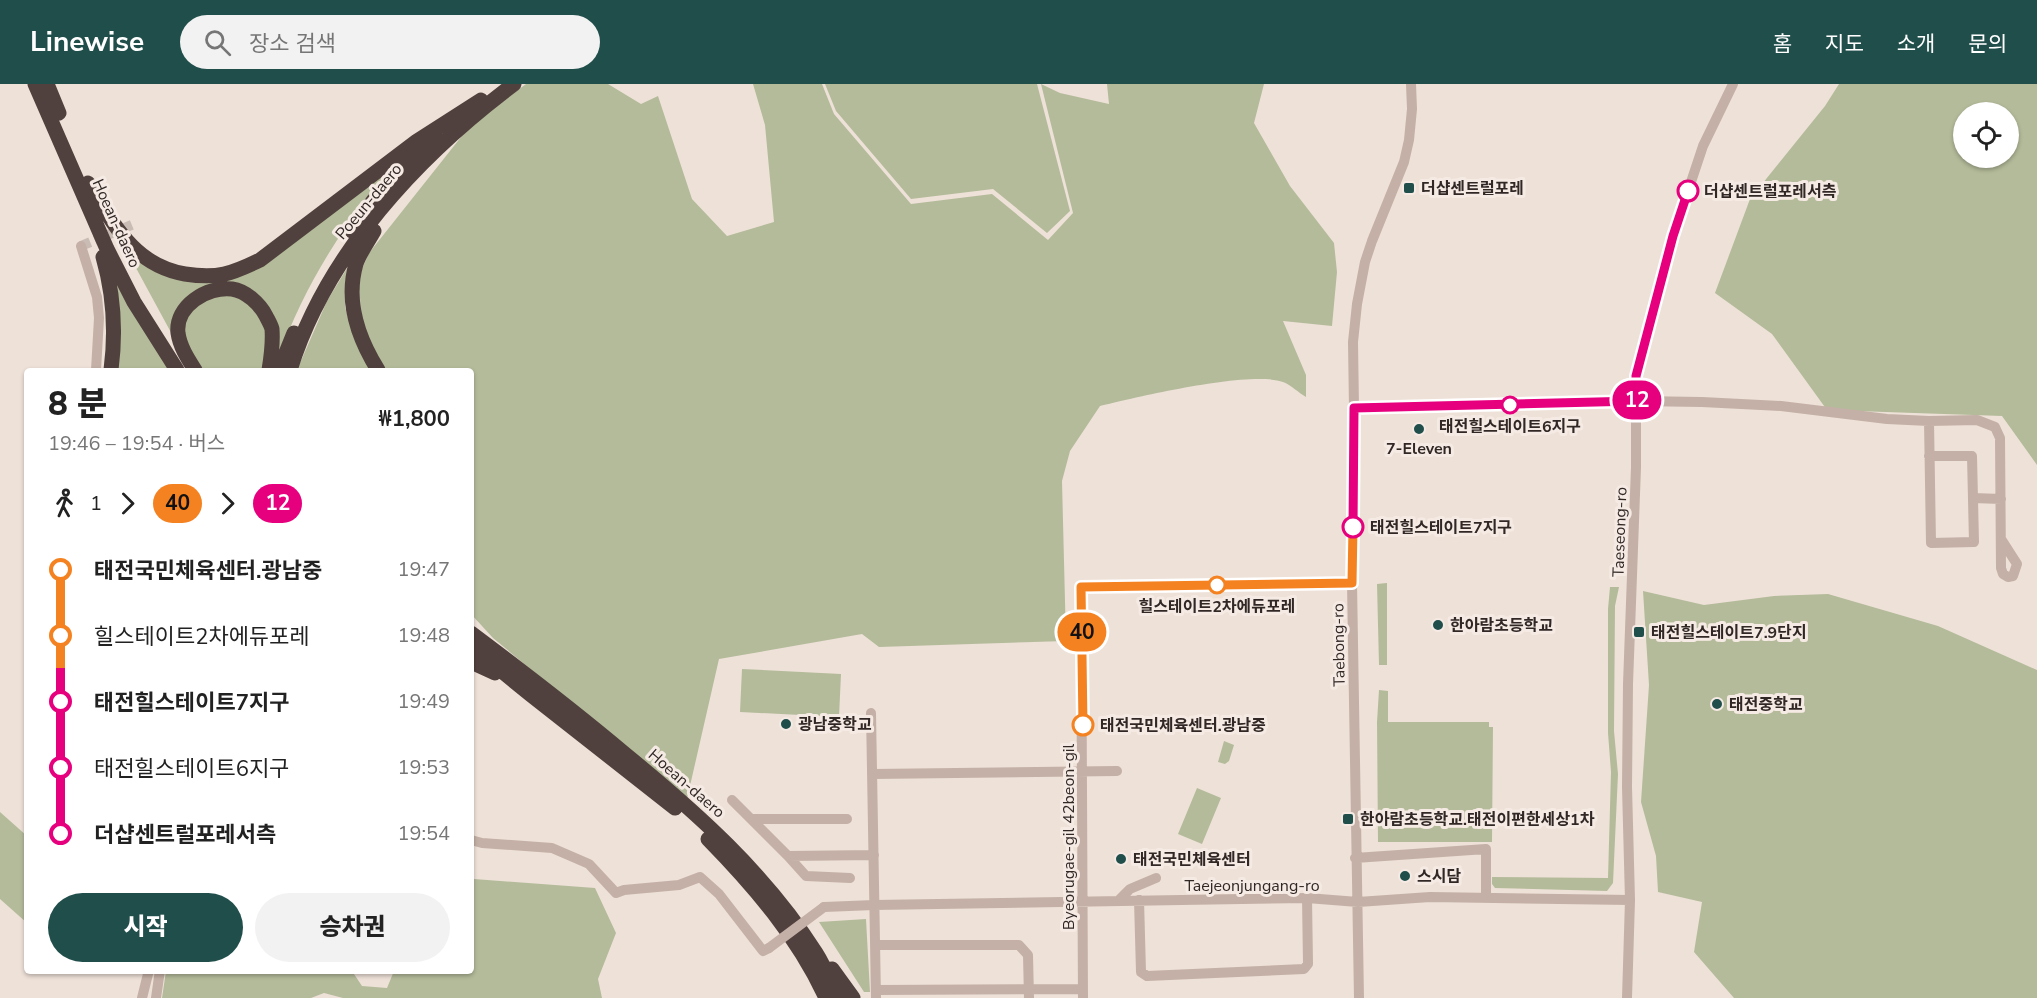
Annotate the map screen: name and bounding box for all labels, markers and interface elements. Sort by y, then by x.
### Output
search box [180,15,600,69]
text: Linewise [30,23,144,61]
icon: search [201,26,234,59]
text: 장소 검색 [249,29,336,59]
text: 홈 [1773,30,1792,58]
text: 지도 [1825,30,1864,58]
text: 소개 [1897,30,1935,58]
text: 문의 [1968,30,2007,58]
map controls [1953,102,2019,168]
button: locate [1953,102,2019,168]
street label: Poeun-daero [330,159,407,244]
street label: Hoean-daero [87,176,145,271]
place label: 더샵센트럴포레 [1421,178,1524,200]
marker: 더샵센트럴포레서측 [1677,180,1699,202]
marker: 더샵센트럴포레 [1402,181,1416,195]
place label: 더샵센트럴포레서측 [1704,181,1837,203]
line badge: 12 [1610,380,1664,420]
text: 8 분 [48,382,107,427]
text: 12 [1624,386,1650,414]
marker: 태전힐스테이트6지구 [1501,396,1519,414]
text: ₩1,800 [379,404,450,434]
place label: 태전힐스테이트6지구 [1439,416,1581,438]
marker: 7-Eleven [1412,422,1426,436]
text: 19:46 – 19:54 · 버스 [48,430,225,457]
place label: 7-Eleven [1386,438,1452,460]
street label: Taeseong-ro [1607,486,1633,578]
icon: walk [48,487,81,520]
icon: forward [111,487,144,520]
icon: forward [211,487,244,520]
text: 40 [165,489,190,517]
text: 12 [265,489,290,517]
text: 1 [90,490,102,517]
marker: 태전힐스테이트7지구 [1342,516,1364,538]
place label: 태전힐스테이트7지구 [1370,517,1512,539]
text: 태전국민체육센터.광남중 [94,556,322,586]
text: 19:47 [397,556,450,583]
marker: 힐스테이트2차에듀포레 [1208,576,1226,594]
place label: 힐스테이트2차에듀포레 [1139,596,1295,618]
street label: Taebong-ro [1327,603,1351,687]
line badge: 40 [1055,612,1109,652]
place label: 한아람초등학교 [1450,615,1553,637]
text: 40 [1069,618,1095,646]
marker: 한아람초등학교 [1431,618,1445,632]
text: 힐스테이트2차에듀포레 [94,622,310,652]
text: 19:48 [397,622,450,649]
place label: 태전힐스테이트7.9단지 [1651,622,1807,644]
marker: 태전힐스테이트7.9단지 [1632,625,1646,639]
text: 태전힐스테이트7지구 [94,688,289,718]
text: 19:49 [397,688,450,715]
place label: 태전중학교 [1729,694,1803,716]
marker: 태전중학교 [1710,697,1724,711]
place label: 광남중학교 [798,714,872,736]
marker: 태전국민체육센터.광남중 [1072,714,1094,736]
place label: 태전국민체육센터.광남중 [1100,715,1266,737]
marker: 광남중학교 [779,717,793,731]
street label: Hoean-daero [643,744,729,823]
street label: Byeorugae-gil 42beon-gil [1058,744,1080,930]
text: 태전힐스테이트6지구 [94,754,289,784]
text: 19:53 [397,754,450,781]
place label: 한아람초등학교.태전이편한세상1차 [1360,809,1595,831]
marker: 한아람초등학교.태전이편한세상1차 [1341,812,1355,826]
text: 더샵센트럴포레서측 [94,820,276,850]
text: 19:54 [397,820,450,847]
place label: 태전국민체육센터 [1133,849,1251,871]
marker: 태전국민체육센터 [1114,852,1128,866]
place label: 스시담 [1417,866,1461,888]
marker: 스시담 [1398,869,1412,883]
street label: Taejeonjungang-ro [1184,875,1320,897]
button: 시작 [48,893,243,962]
button: 승차권 [255,893,450,962]

